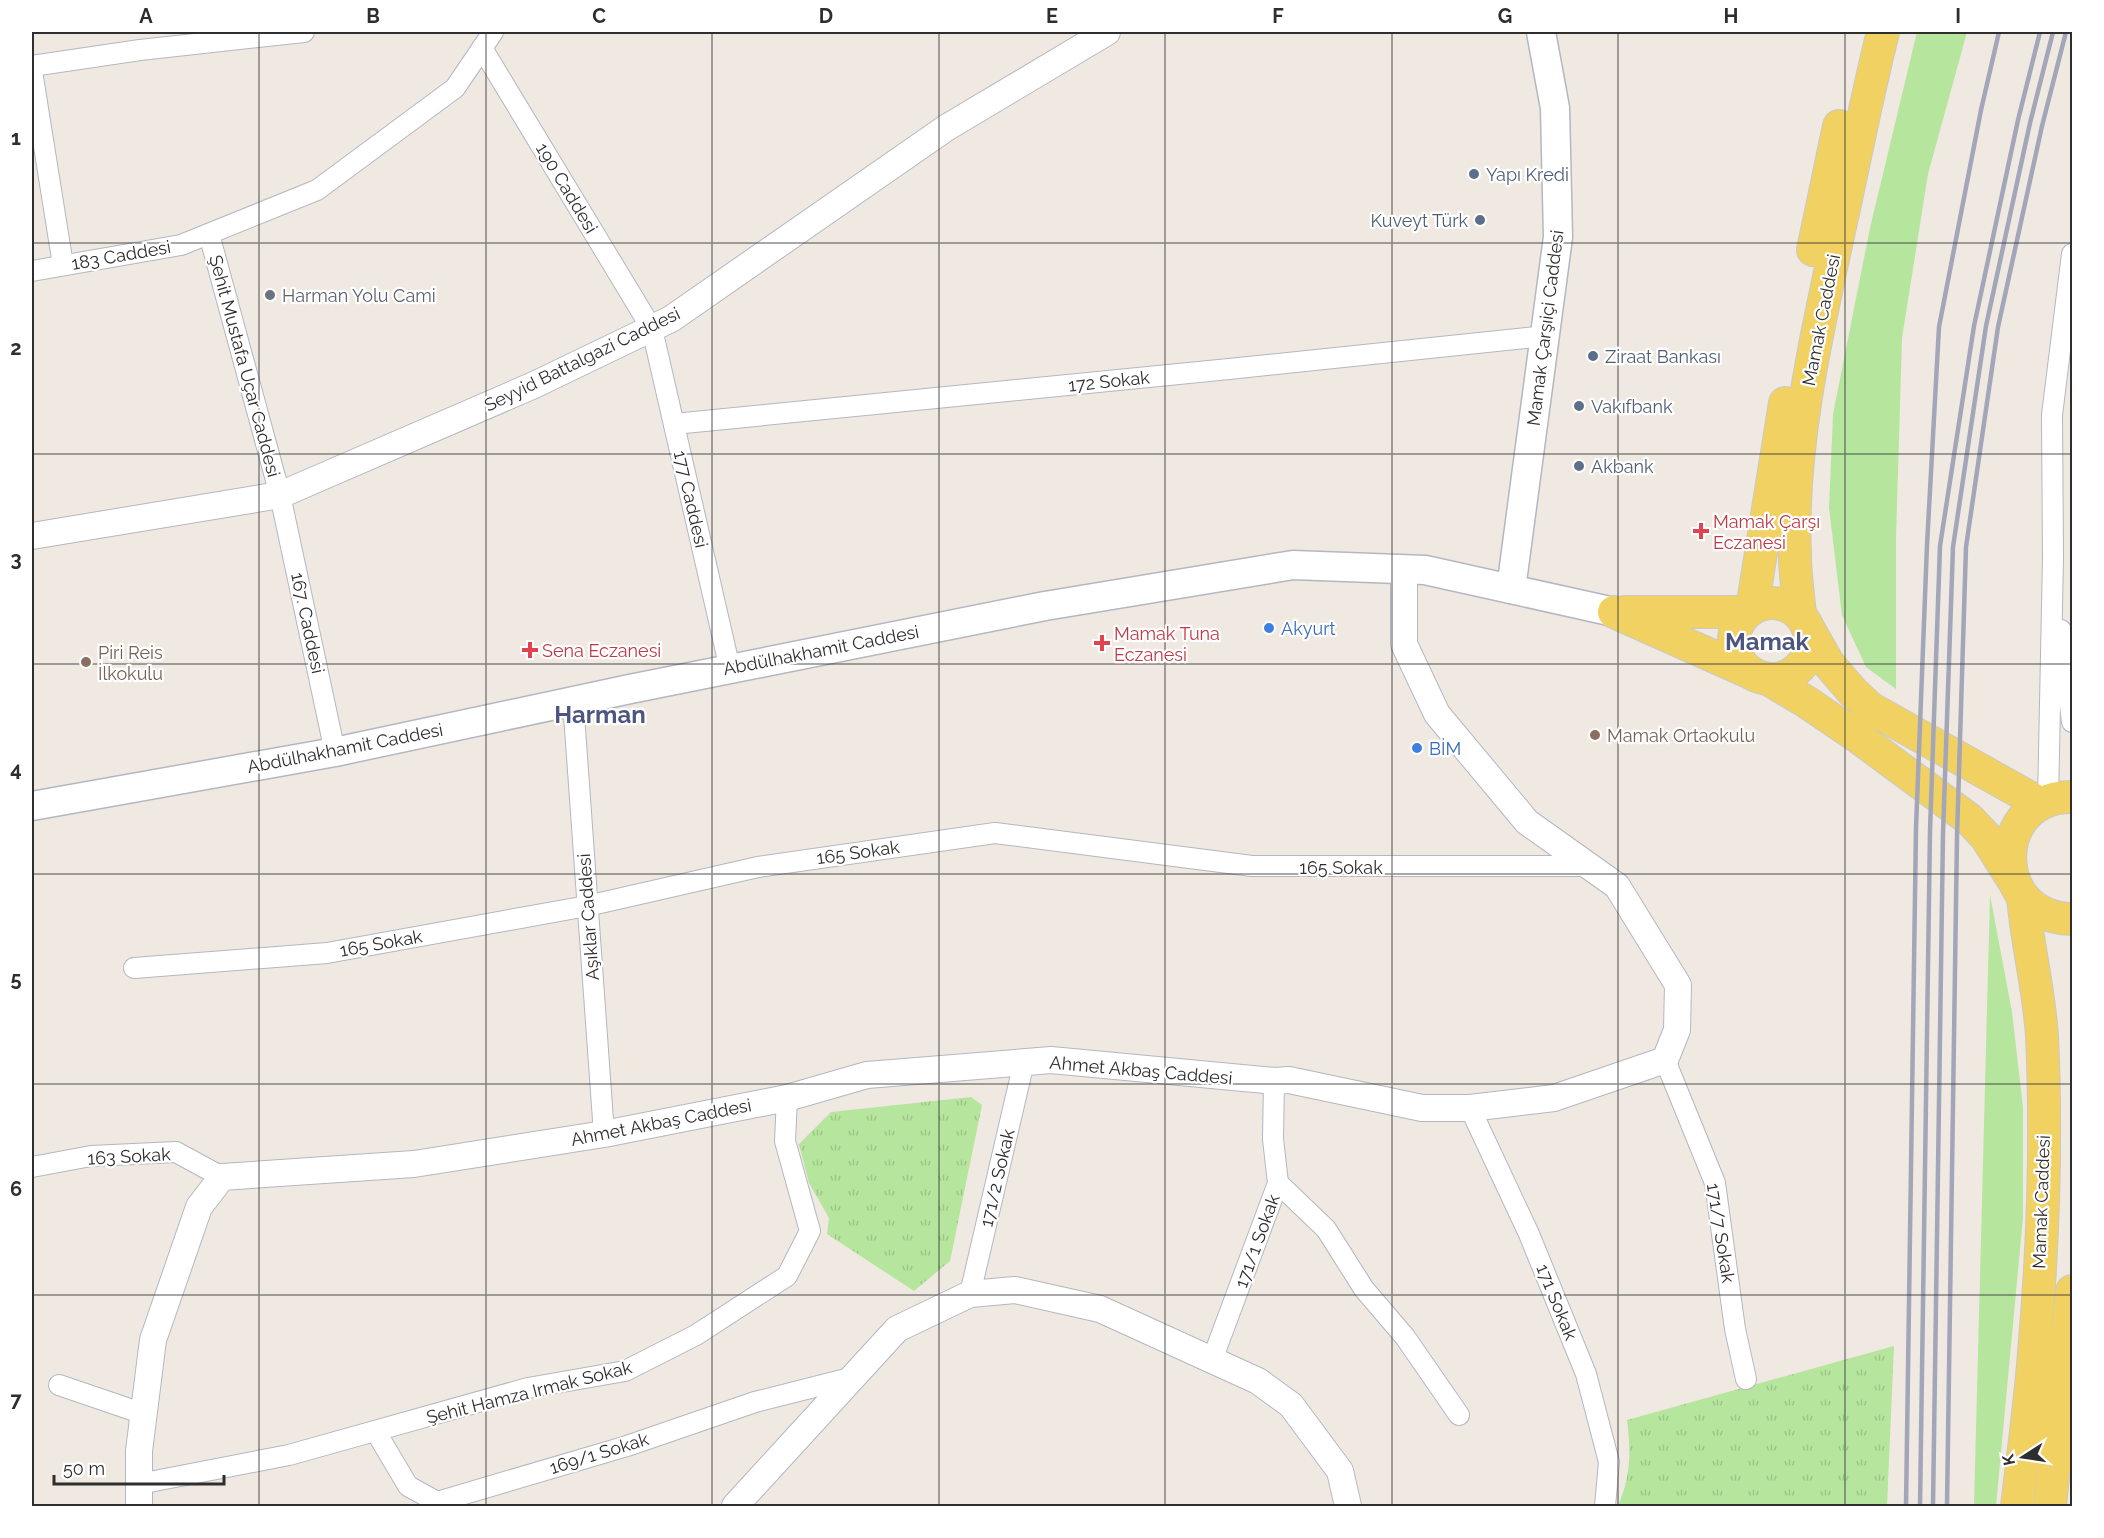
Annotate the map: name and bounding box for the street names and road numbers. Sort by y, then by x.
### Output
street label: 190 Caddesi [532,139,602,237]
street label: Mamak Çarşıiçi Caddesi [1523,229,1567,427]
street label: 183 Caddesi [70,236,172,274]
street label: Mamak Caddesi [1798,252,1844,388]
street label: Şehit Mustafa Uçar Caddesi [205,253,285,479]
street label: Seyyid Battalgazi Caddesi [481,302,683,416]
street label: 172 Sokak [1067,366,1151,396]
street label: 177 Caddesi [670,448,712,550]
street label: 167. Caddesi [287,571,329,675]
street label: Abdülhakhamit Caddesi [721,621,921,679]
street label: Abdülhakhamit Caddesi [245,719,445,777]
street label: 165 Sokak [815,836,901,868]
street label: Aşıklar Caddesi [573,853,603,981]
street label: 165 Sokak [1299,857,1383,878]
street label: 165 Sokak [338,925,424,961]
street label: Ahmet Akbaş Caddesi [1049,1052,1233,1088]
street label: Ahmet Akbaş Caddesi [569,1094,753,1150]
street label: 171/2 Sokak [976,1127,1019,1229]
street label: Mamak Caddesi [2028,1135,2054,1269]
street label: 163 Sokak [87,1143,172,1169]
street label: 171/7 Sokak [1703,1182,1739,1285]
street label: 171/1 Sokak [1230,1191,1284,1291]
street label: 171 Sokak [1532,1261,1582,1343]
street label: Şehit Hamza Irmak Sokak [424,1356,634,1428]
street label: 169/1 Sokak [547,1428,651,1478]

